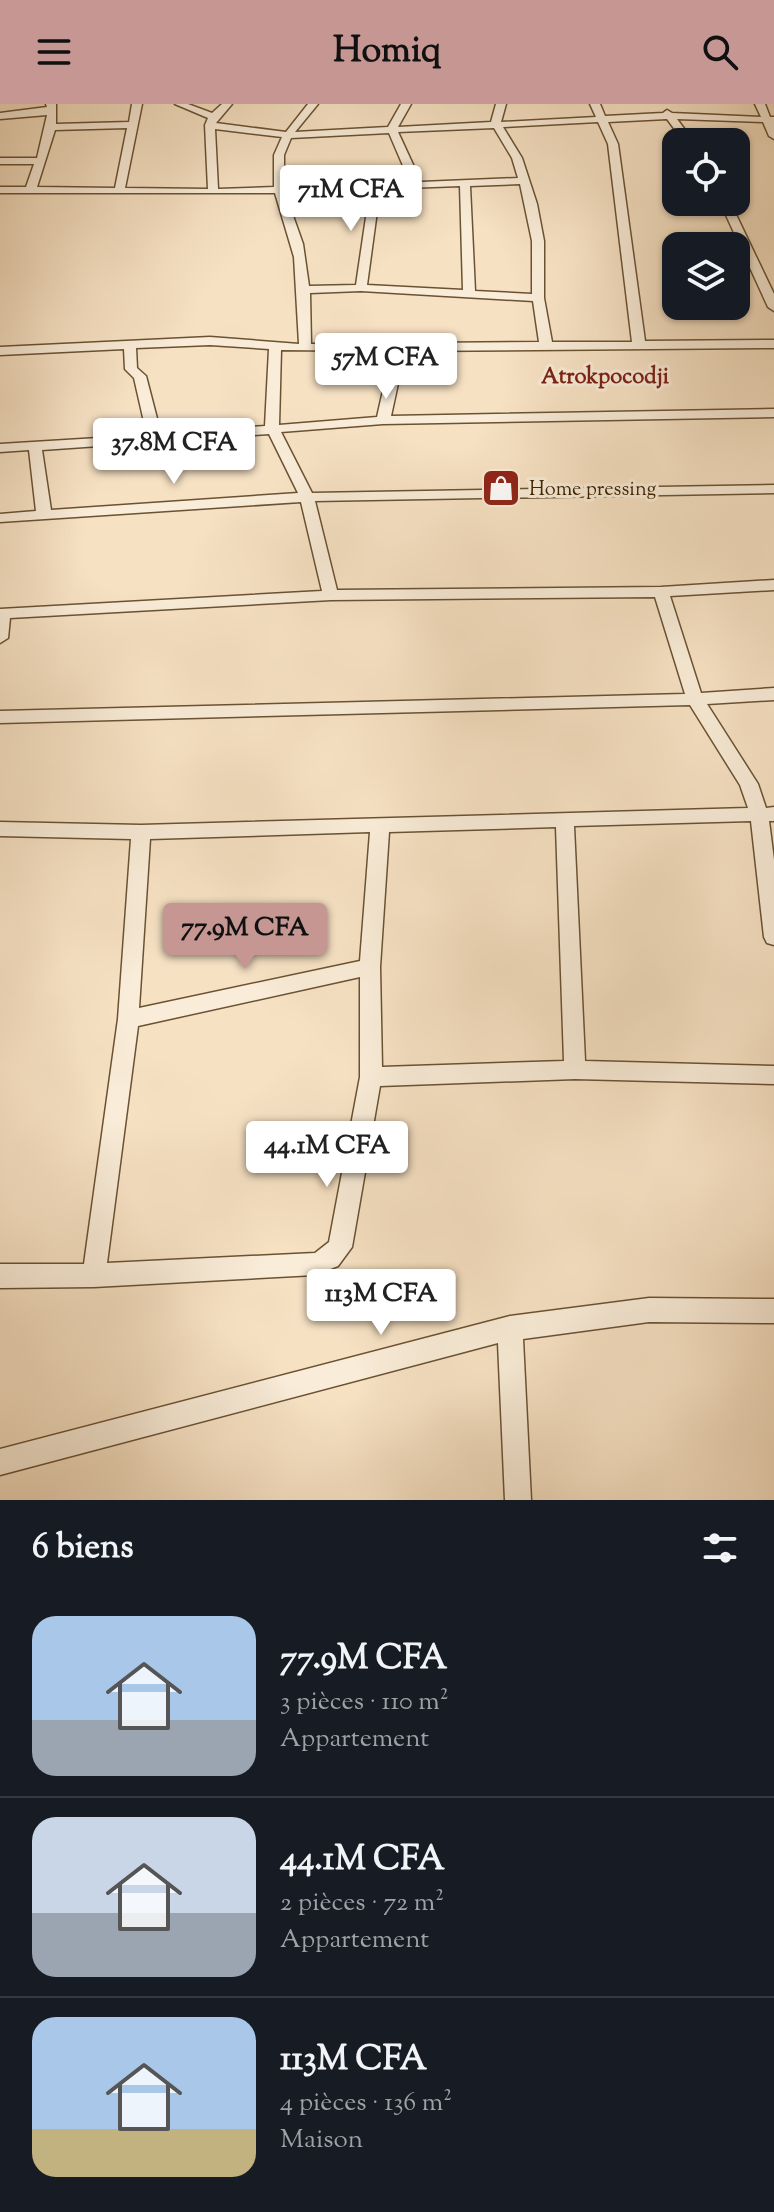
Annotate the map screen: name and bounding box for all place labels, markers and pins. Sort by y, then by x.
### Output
pin: 71M CFA [277,165,425,233]
pin: 57M CFA [312,333,460,401]
pin: 37.8M CFA [82,418,266,486]
shop icon: Home pressing [480,467,522,509]
place label: Home pressing [529,476,657,505]
pin: 77.9M CFA [153,903,337,971]
pin: 44.1M CFA [235,1121,419,1189]
pin: 113M CFA [298,1269,464,1337]

